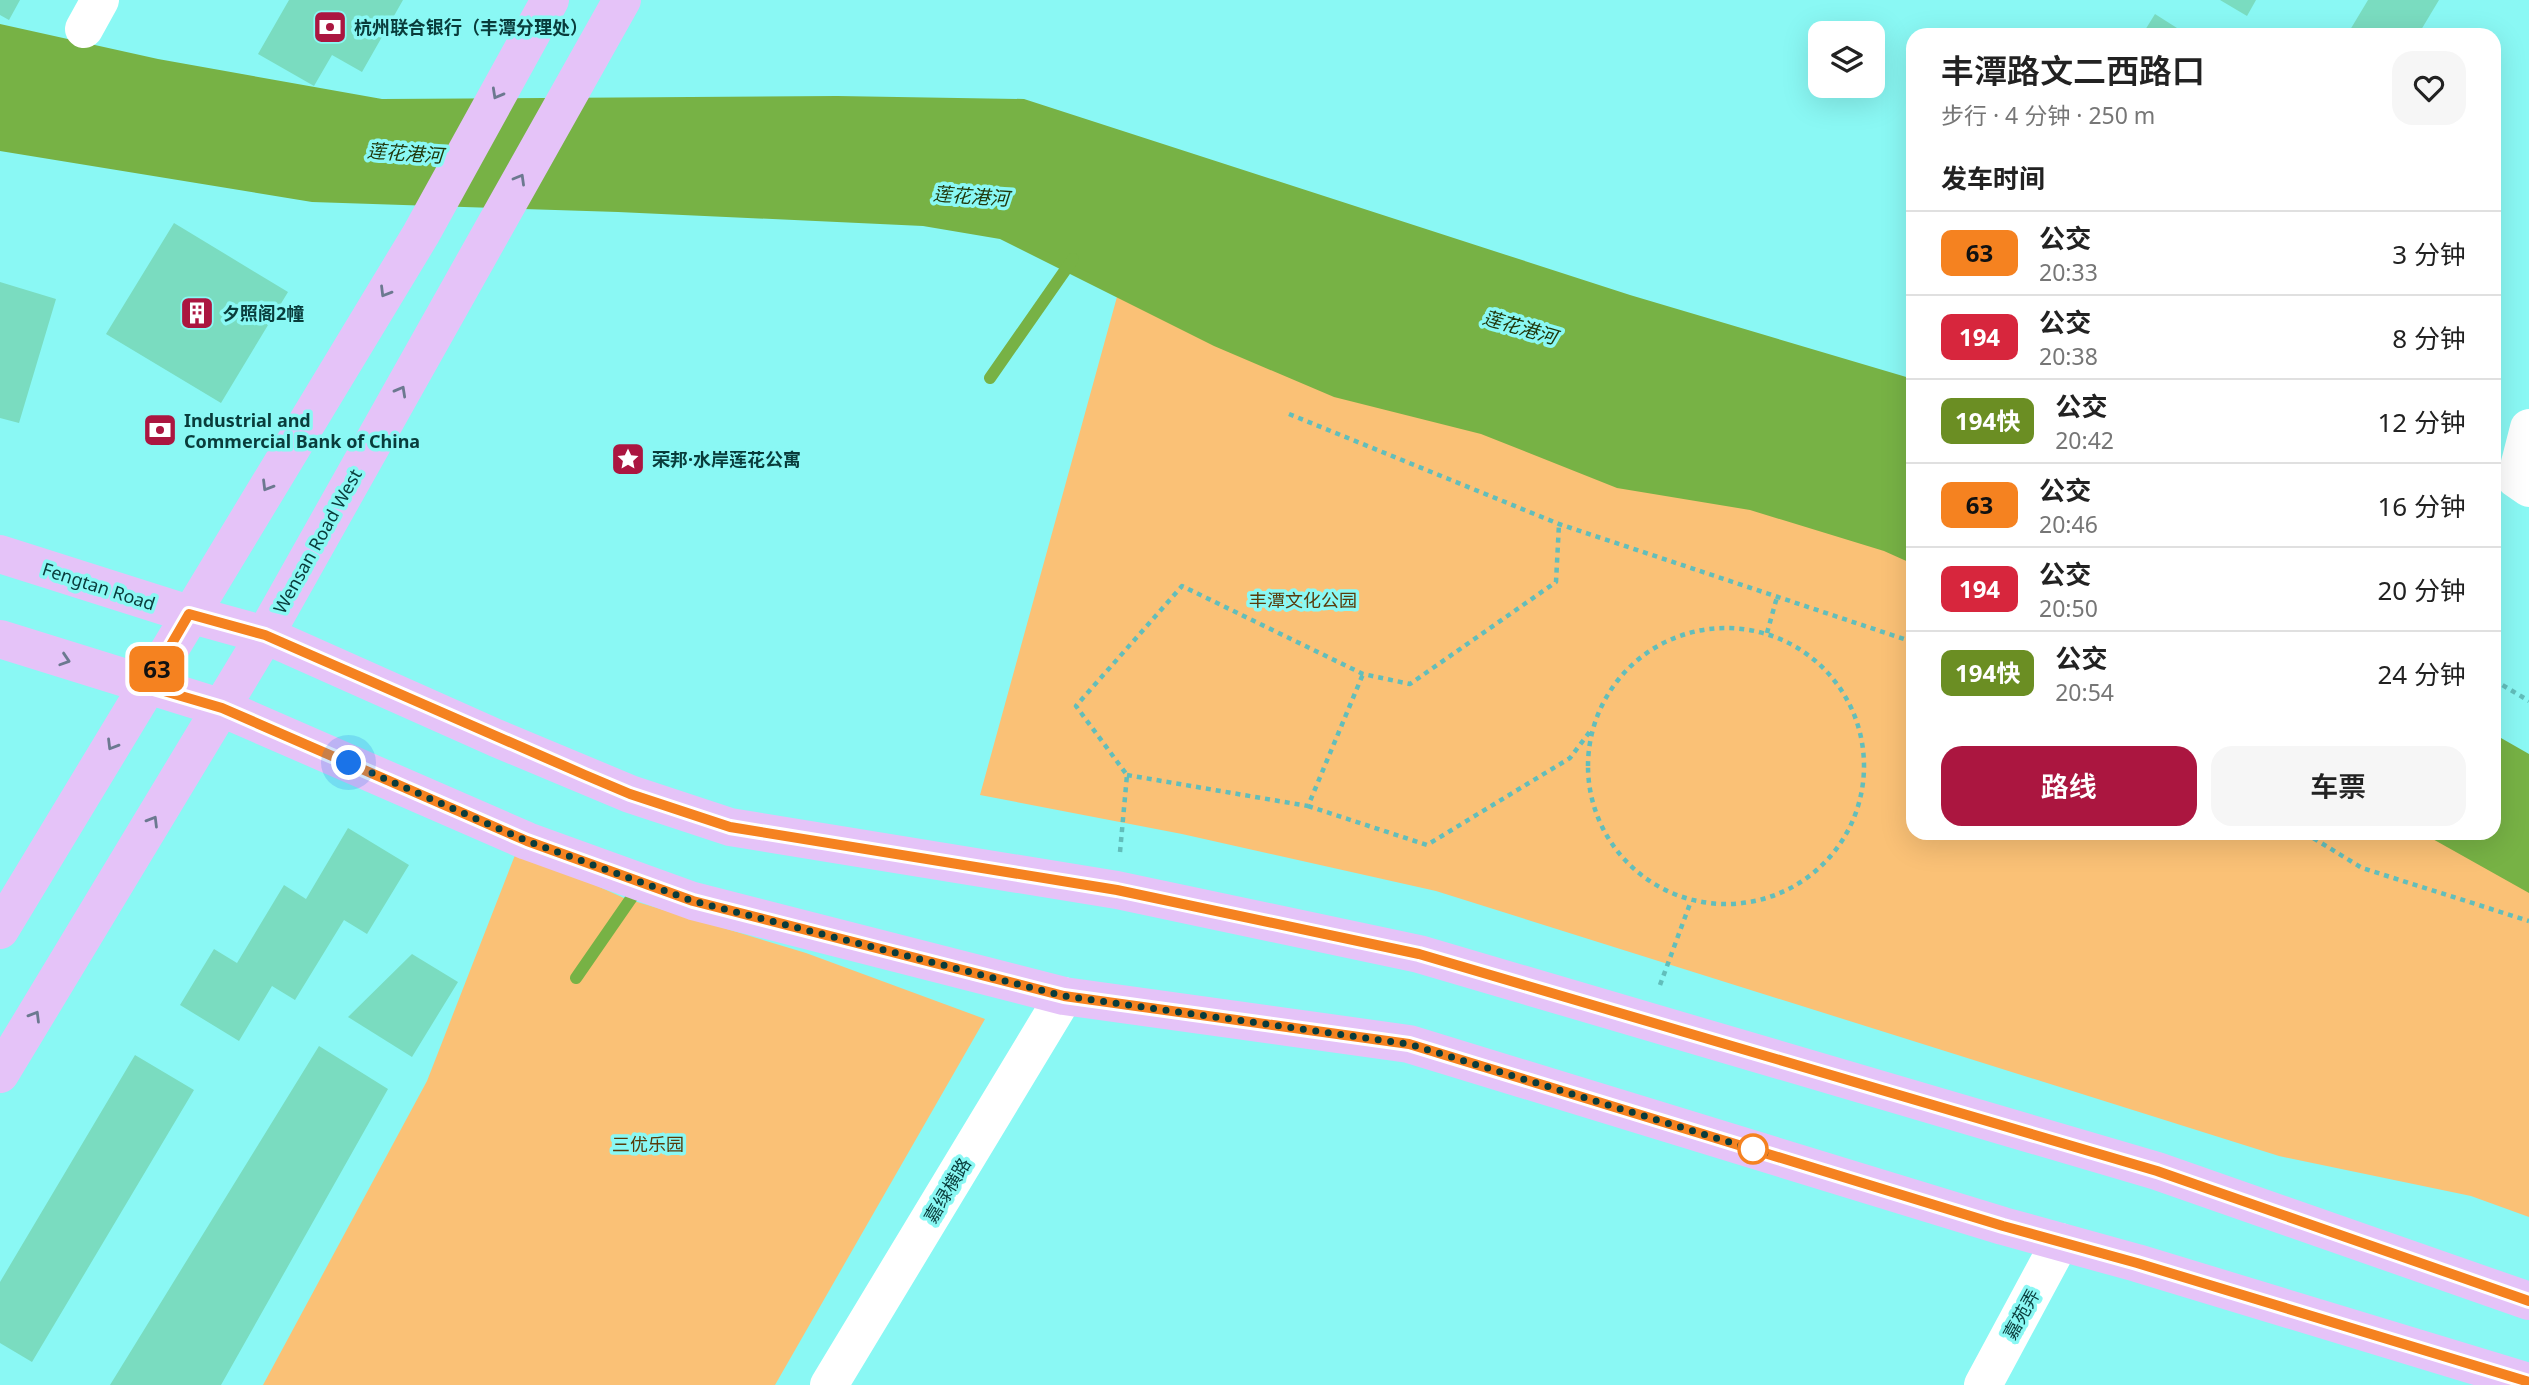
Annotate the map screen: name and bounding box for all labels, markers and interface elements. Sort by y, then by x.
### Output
bank icon: 杭州联合银行（丰潭分理处） [311,8,349,46]
place label: 杭州联合银行（丰潭分理处） [354,15,588,39]
map controls [1808,21,1885,98]
button: layers [1808,21,1885,98]
text: 丰潭路文二西路口 [1941,48,2205,93]
button: heart [2392,51,2466,125]
one-way arrow [492,87,505,99]
text: 步行 · 4 分钟 · 250 m [1941,99,2155,131]
water label: 莲花港河 [366,137,448,169]
text: 发车时间 [1941,160,2045,196]
one-way arrow [512,174,525,186]
water label: 莲花港河 [932,180,1014,212]
text: 公交 [2039,220,2091,256]
text: 63 [1966,236,1993,269]
text: 3 分钟 [2392,236,2466,272]
text: 20:33 [2039,256,2098,288]
one-way arrow [380,284,393,297]
building icon: 夕照阁2幢 [178,294,216,332]
place label: 夕照阁2幢 [222,301,304,325]
water label: 莲花港河 [1480,304,1564,351]
text: 公交 [2039,304,2091,340]
text: 194 [1959,320,2000,353]
text: 8 分钟 [2392,320,2466,356]
text: 20:38 [2039,340,2098,372]
one-way arrow [393,385,406,398]
text: 公交 [2055,388,2107,424]
text: 194快 [1955,404,2020,437]
text: 12 分钟 [2377,404,2466,440]
place label: Industrial and Commercial Bank of China [184,408,420,453]
bank icon: Industrial and Commercial Bank of China [141,411,179,449]
text: 20:42 [2055,424,2114,456]
place icon: 荣邦·水岸莲花公寓 [609,440,647,478]
place label: 荣邦·水岸莲花公寓 [652,447,801,471]
street label: Wensan Road West [267,464,367,618]
text: 公交 [2039,472,2091,508]
one-way arrow [262,479,275,492]
text: 63 [1966,488,1993,521]
text: 16 分钟 [2377,488,2466,524]
text: 20:46 [2039,508,2098,540]
street label: Fengtan Road [39,556,159,616]
text: 公交 [2039,556,2091,592]
text: 194 [1959,572,2000,605]
text: 20 分钟 [2377,572,2466,608]
park label: 丰潭文化公园 [1249,588,1357,612]
text: 20:50 [2039,592,2098,624]
text: 公交 [2055,640,2107,676]
line badge: 63 [125,646,188,692]
one-way arrow [58,652,71,666]
text: 63 [143,652,171,685]
text: 194快 [1955,656,2020,689]
text: 24 分钟 [2377,656,2466,692]
text: 20:54 [2055,676,2114,708]
one-way arrow [107,737,120,750]
your location [331,745,366,780]
button: 路线 [1941,746,2197,826]
button: 车票 [2211,746,2466,826]
one-way arrow [145,816,158,829]
one-way arrow [27,1010,40,1023]
park label: 三优乐园 [612,1132,684,1156]
unlabelled marker [1738,1134,1768,1164]
street label: 嘉绿横路 [918,1153,976,1227]
street label: 嘉苑弄 [1997,1285,2045,1343]

